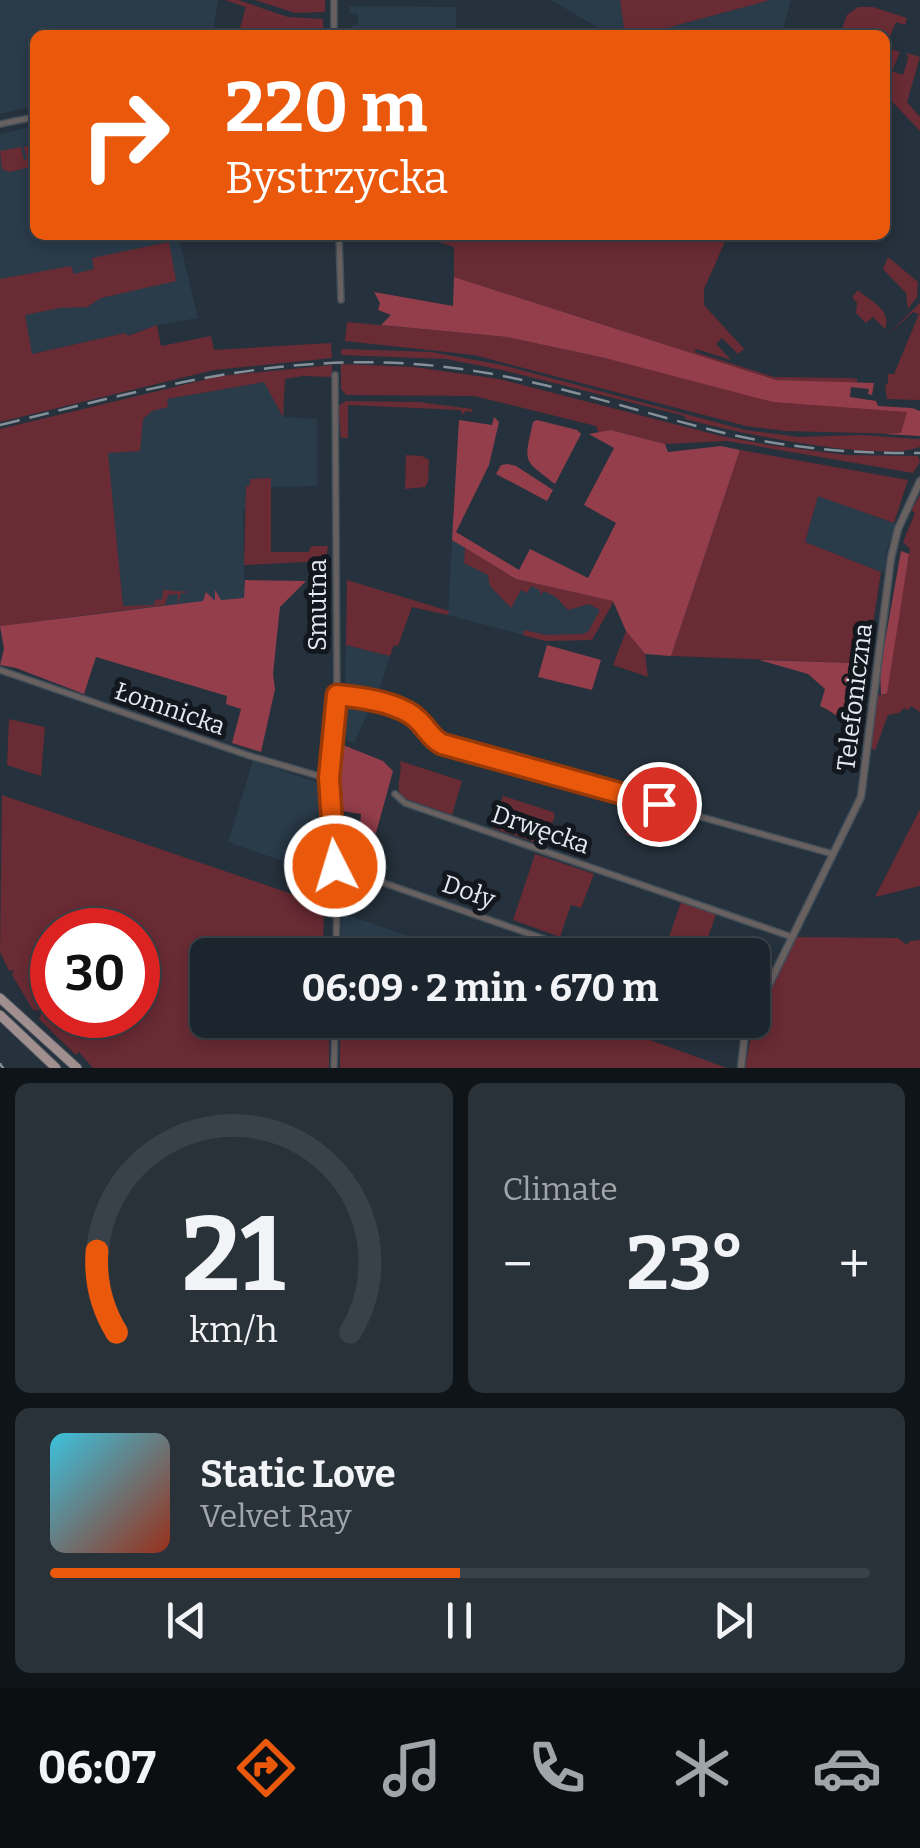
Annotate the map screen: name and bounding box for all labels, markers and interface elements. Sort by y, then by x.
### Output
text: 220 m [225,66,428,150]
icon: right [60,70,190,200]
text: Bystrzycka [225,151,448,205]
street label: Smutna [303,559,333,651]
street label: Telefoniczna [831,621,879,773]
street label: Łomnicka [110,676,229,742]
pin [617,762,702,847]
icon: arrive [632,777,687,832]
street label: Drwęcka [488,799,594,861]
position arrow [283,814,387,918]
street label: Doły [438,869,500,915]
speed limit sign: 30 [30,908,160,1038]
text: 06:09 · 2 min · 670 m [301,965,659,1011]
text: Climate [503,1170,618,1208]
text: 21 [182,1193,286,1318]
text: 23° [626,1219,745,1309]
text: − [503,1232,533,1298]
text: + [839,1232,870,1298]
text: km/h [190,1309,278,1351]
text: Static Love [200,1451,396,1497]
text: Velvet Ray [200,1497,352,1535]
icon: previous [159,1593,214,1648]
icon: pause [432,1593,487,1648]
icon: next [706,1593,761,1648]
icon: directions [231,1733,301,1803]
icon: music [377,1733,447,1803]
icon: phone [522,1733,592,1803]
icon: climate [667,1733,737,1803]
icon: car [812,1733,882,1803]
text: 06:07 [38,1741,156,1795]

